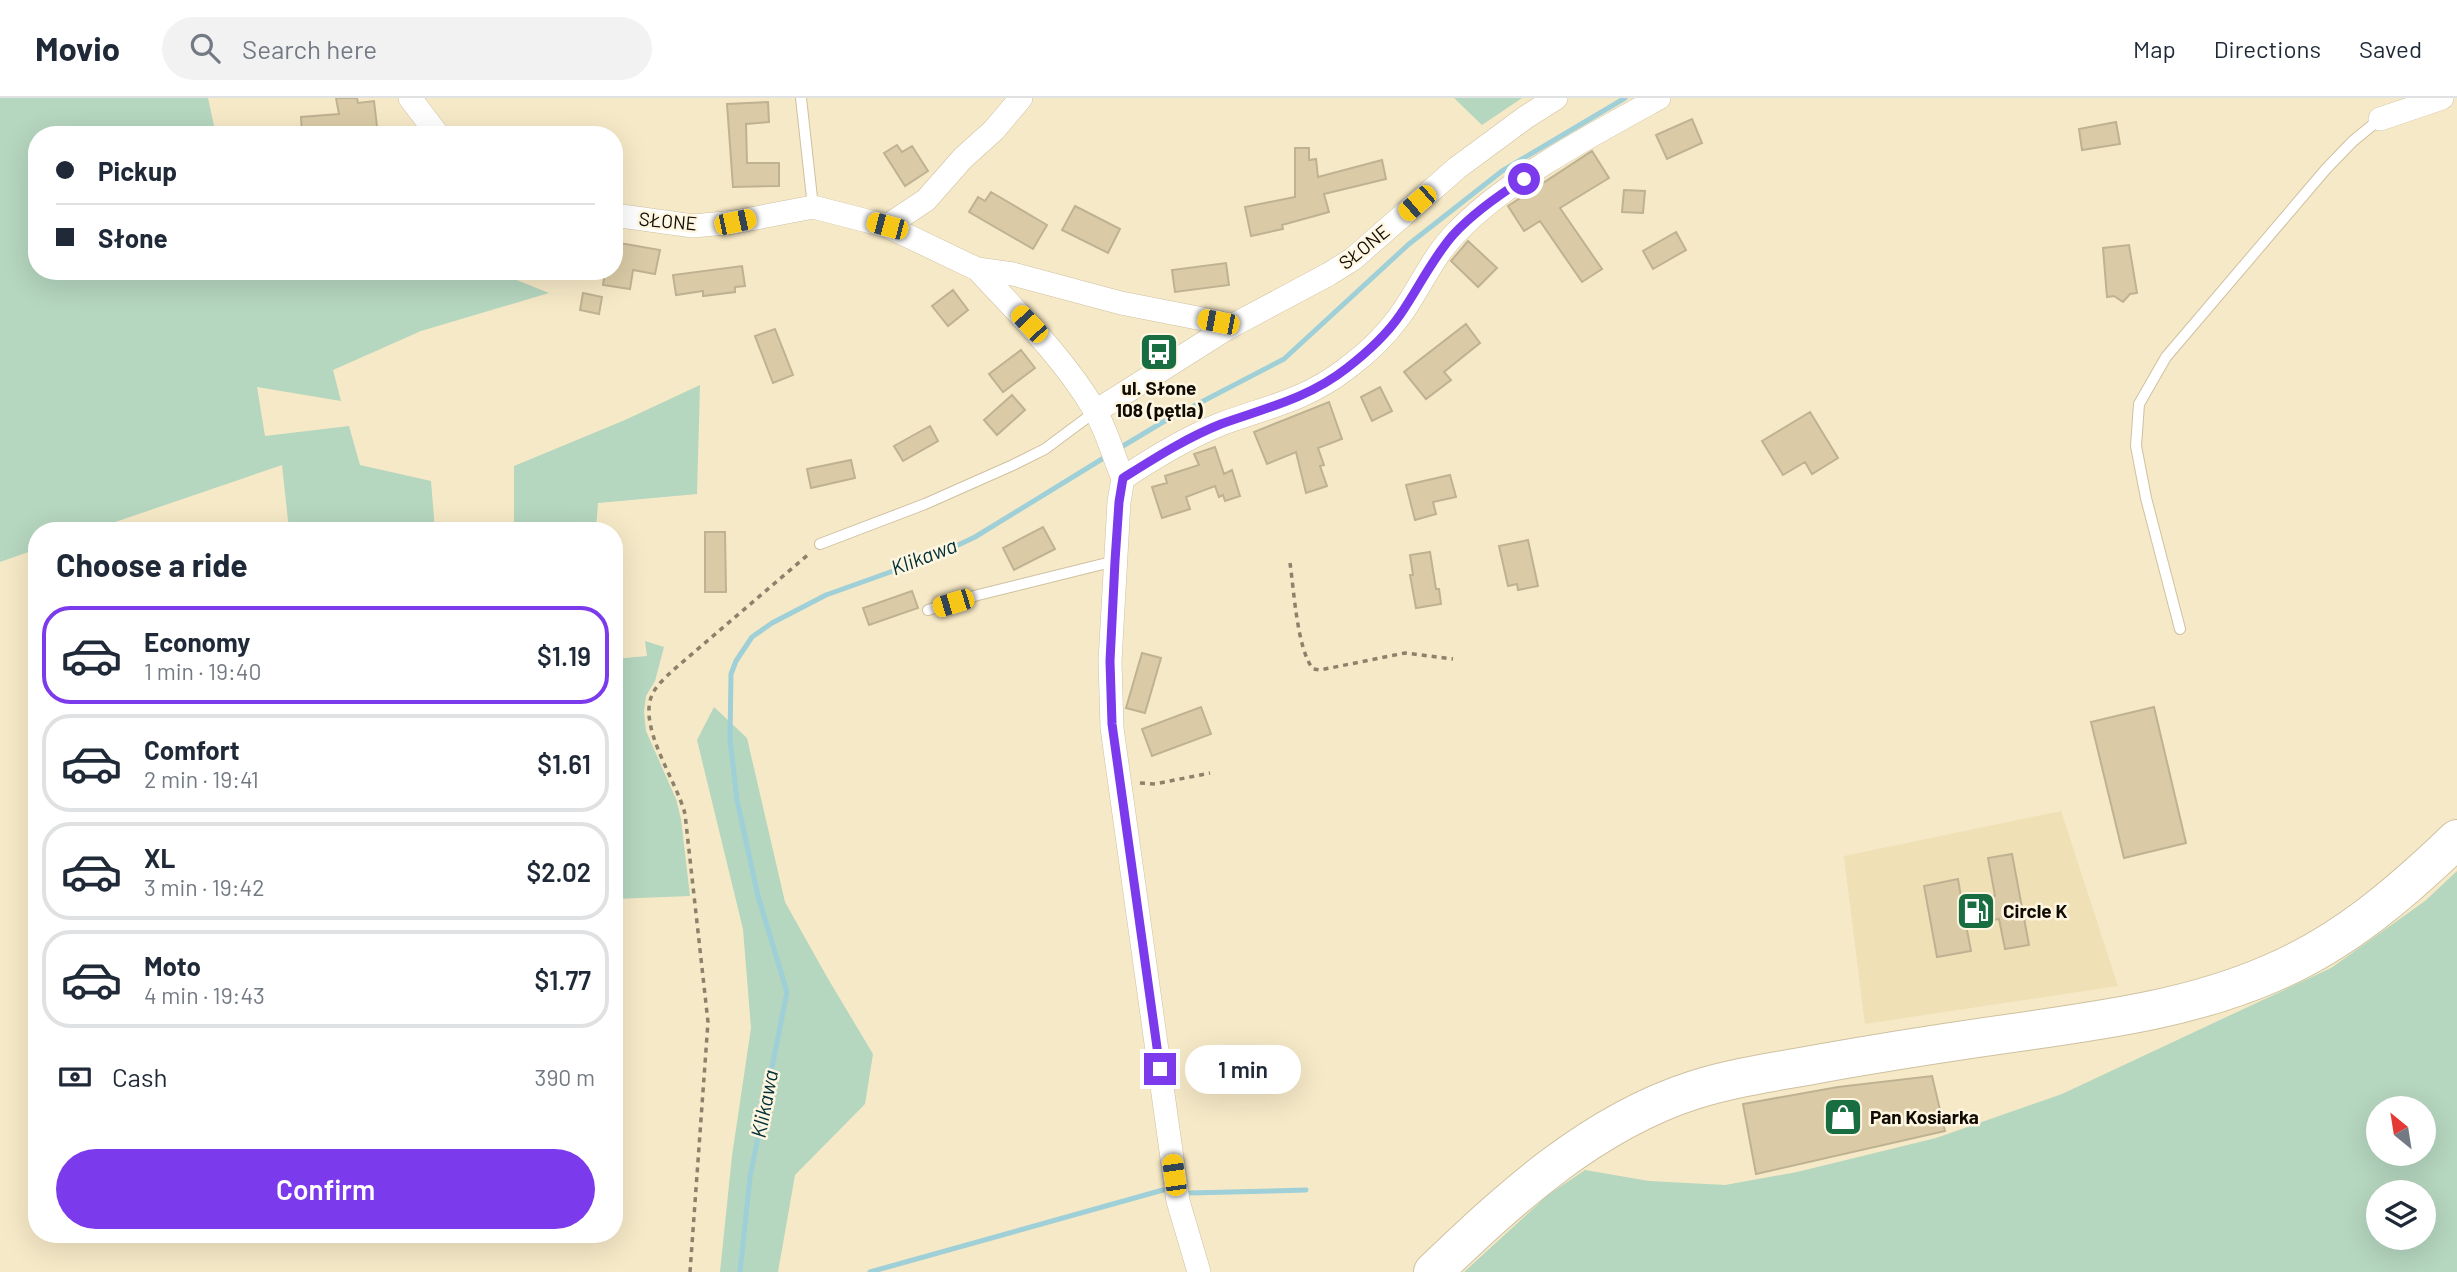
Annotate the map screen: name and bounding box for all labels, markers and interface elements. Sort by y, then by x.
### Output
search box [162,17,652,80]
text: Movio [35,28,120,68]
icon: search [186,29,224,67]
text: Search here [242,33,377,64]
text: Map [2133,34,2176,63]
text: Directions [2214,34,2321,63]
text: Saved [2359,34,2422,63]
text: Pickup [98,155,177,186]
route start [1508,163,1540,195]
car [1395,181,1440,225]
street label: SŁONE [638,207,698,234]
car [713,207,758,237]
car [864,210,911,242]
street label: SŁONE [1334,219,1394,274]
text: Słone [98,222,168,253]
car [1007,301,1052,347]
car [1196,308,1241,336]
bus stop icon: ul. Słone 108 (pętla) [1138,331,1180,373]
place label: ul. Słone 108 (pętla) [1115,376,1203,421]
water label: Klikawa [887,532,960,580]
text: Choose a ride [56,545,248,583]
car [930,587,977,619]
icon: car [60,624,123,687]
text: Economy [144,626,250,657]
text: $1.19 [537,640,591,671]
text: 1 min · 19:40 [144,657,261,685]
icon: car [60,732,123,795]
text: Comfort [144,734,240,765]
text: $1.61 [537,748,591,779]
text: 2 min · 19:41 [144,765,259,793]
icon: car [60,840,123,903]
text: XL [144,842,175,873]
text: $2.02 [526,856,591,887]
text: 3 min · 19:42 [144,873,265,901]
fuel station icon: Circle K [1955,890,1997,932]
place label: Circle K [2003,899,2067,922]
icon: car [60,948,123,1011]
text: Moto [144,950,201,981]
text: $1.77 [535,964,591,995]
text: 4 min · 19:43 [144,981,265,1009]
callout: 1 min [1184,1044,1300,1094]
route end [1144,1053,1176,1085]
text: 1 min [1218,1055,1268,1083]
icon: cash [56,1058,94,1096]
text: Cash [112,1061,167,1092]
text: 390 m [535,1063,595,1091]
water label: Klikawa [745,1068,782,1140]
shop icon: Pan Kosiarka [1822,1096,1864,1138]
north arrow [2366,1096,2436,1166]
map controls [2366,1096,2436,1250]
place label: Pan Kosiarka [1870,1105,1979,1128]
button: Confirm [56,1149,595,1229]
car [1161,1153,1188,1197]
button: layers [2366,1180,2436,1250]

